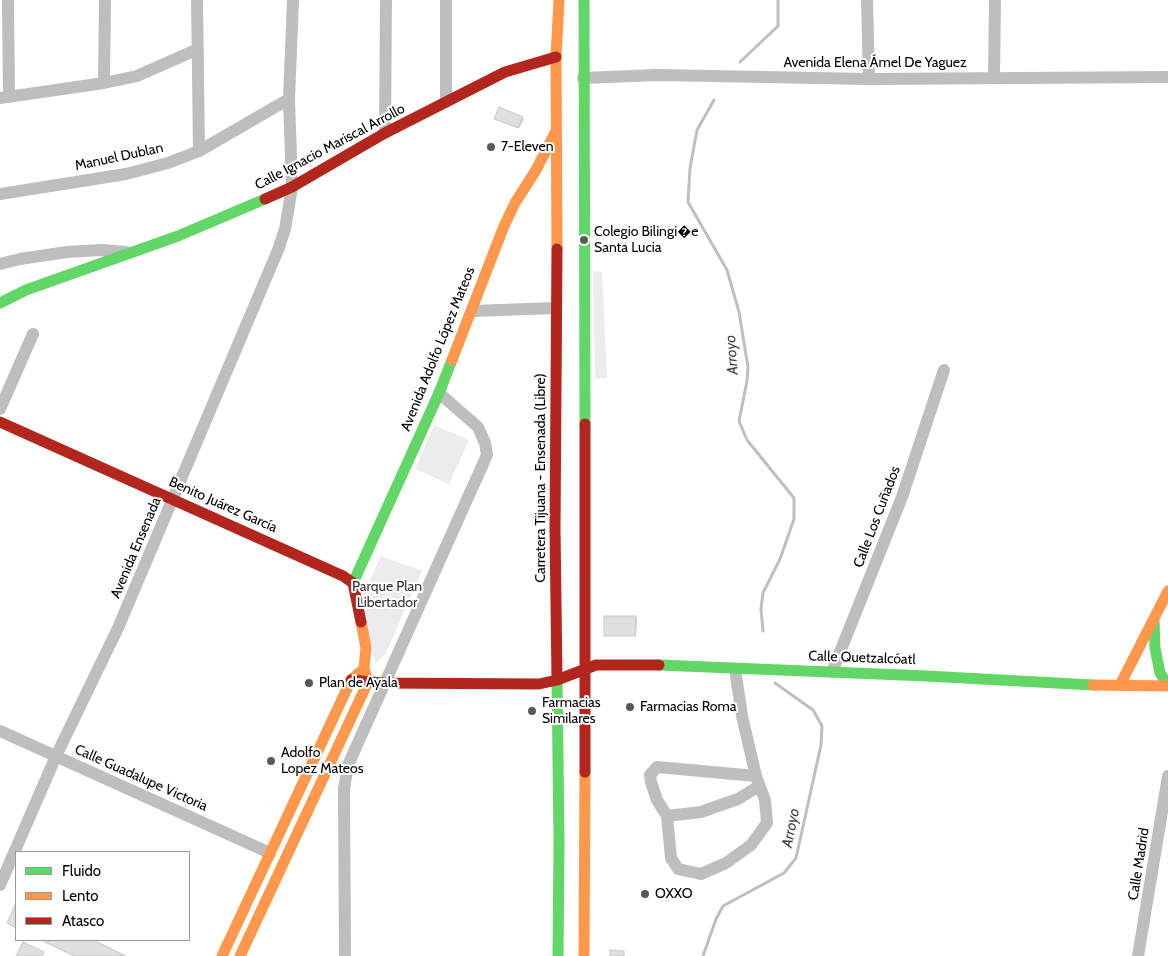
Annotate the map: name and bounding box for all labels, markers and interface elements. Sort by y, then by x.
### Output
street label: Avenida Elena Ámel De Yaguez [783,55,967,71]
street label: Calle Ignacio Mariscal Arrollo [252,100,408,194]
street label: Manuel Dublan [73,139,165,175]
place label: 7-Eleven [501,139,554,155]
marker: 7-Eleven [485,141,497,153]
place label: Colegio Bilingi�e Santa Lucia [594,224,698,256]
marker: Colegio Bilingi�e Santa Lucia [578,234,590,246]
street label: Avenida Adolfo López Mateos [397,264,479,434]
water label: Arroyo [722,335,742,375]
street label: Carretera Tijuana - Ensenada (Libre) [533,373,549,583]
street label: Calle Los Cuñados [850,464,904,570]
street label: Benito Juárez García [166,474,280,536]
street label: Avenida Ensenada [107,495,165,601]
park label: Parque Plan Libertador [352,579,422,612]
street label: Calle Quetzalcóatl [808,648,916,668]
place label: Plan de Ayala [319,675,398,691]
marker: Plan de Ayala [303,677,315,689]
place label: Farmacias Similares [542,695,601,728]
place label: Farmacias Roma [640,699,737,715]
marker: Farmacias Roma [624,701,636,713]
marker: Farmacias Similares [526,705,538,717]
street label: Calle Guadalupe Victoria [72,741,210,815]
place label: Adolfo Lopez Mateos [281,745,363,778]
marker: Adolfo Lopez Mateos [265,755,277,767]
water label: Arroyo [778,807,804,849]
street label: Calle Madrid [1125,827,1153,901]
legend [15,851,190,941]
text: Fluido [62,862,101,880]
place label: OXXO [655,886,692,902]
text: Lento [62,887,99,905]
marker: OXXO [639,888,651,900]
text: Atasco [62,912,104,930]

